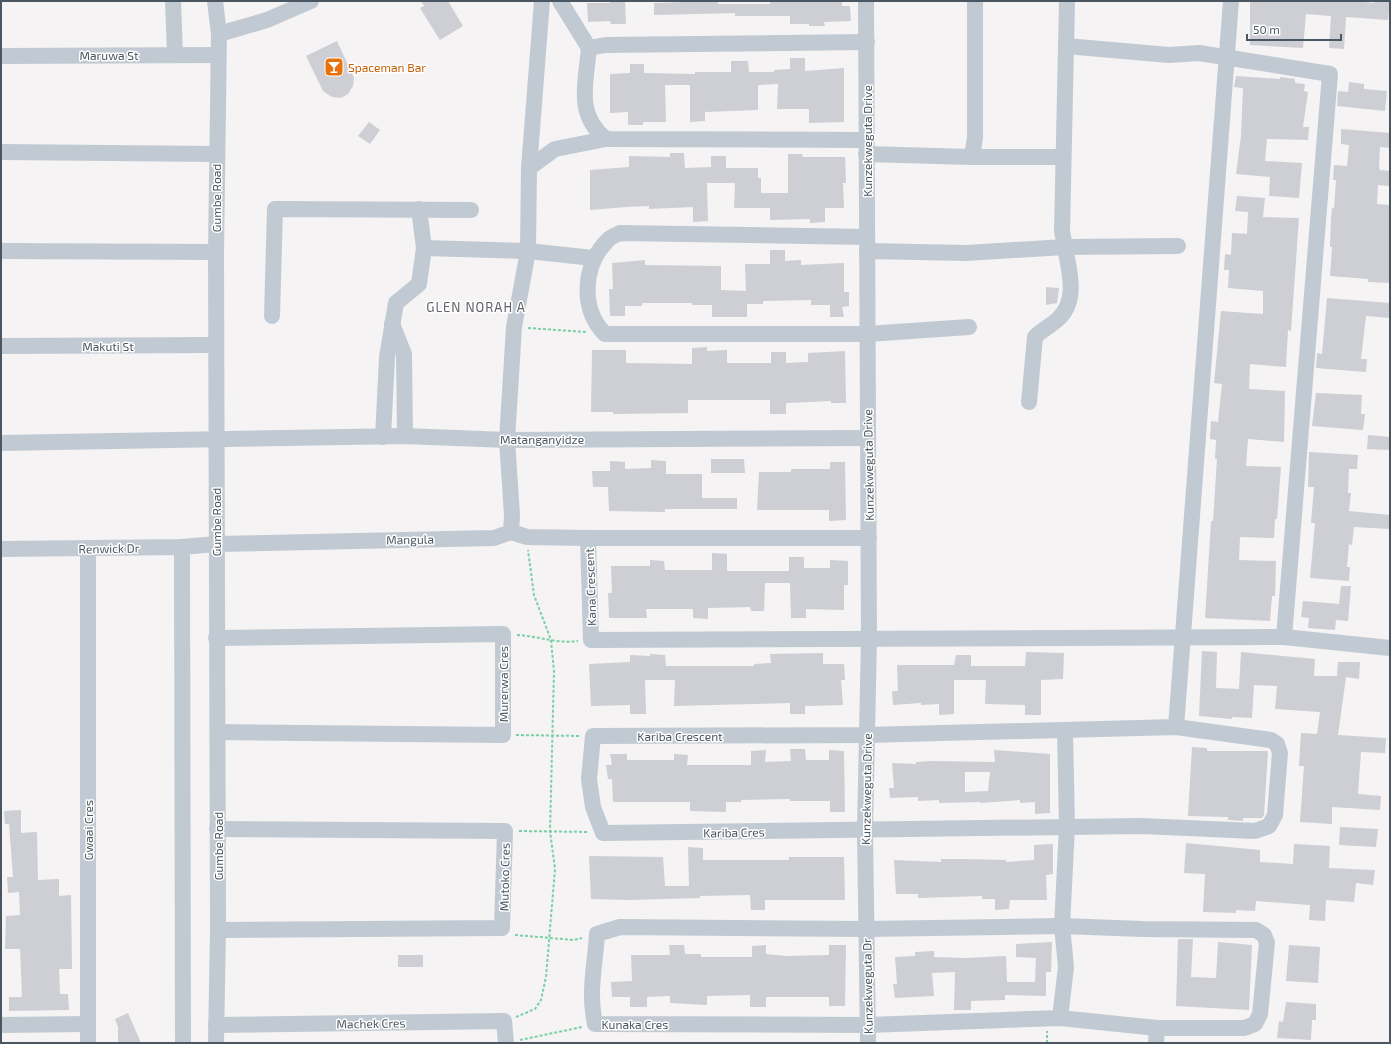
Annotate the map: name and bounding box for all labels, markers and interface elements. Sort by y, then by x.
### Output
scale bar [1247,16,1341,42]
text: 50 m [1253,22,1280,36]
street label: Maruwa St [79,48,139,62]
bar icon: Spaceman Bar [323,56,345,78]
place label: Spaceman Bar [348,60,426,74]
street label: Kunzekweguta Drive [860,85,874,197]
street label: Gumbe Road [209,164,223,232]
district label: GLEN NORAH A [426,299,526,315]
street label: Makuti St [82,339,134,353]
street label: Kunzekweguta Drive [860,409,876,521]
street label: Matanganyidze [500,432,584,446]
street label: Gumbe Road [209,488,223,556]
street label: Mangula [386,532,434,546]
street label: Renwick Dr [78,540,140,556]
street label: Kana Crescent [582,547,598,626]
street label: Murerwa Cres [496,646,510,722]
street label: Kariba Crescent [637,729,723,743]
street label: Kunzekweguta Drive [858,733,874,845]
street label: Gwaai Cres [81,800,95,860]
street label: Gumbe Road [211,812,225,880]
street label: Kariba Cres [703,824,765,840]
street label: Mutoko Cres [496,843,512,911]
street label: Kunzekweguta Dr [859,938,875,1034]
street label: Machek Cres [336,1015,406,1031]
street label: Kunaka Cres [602,1017,668,1031]

